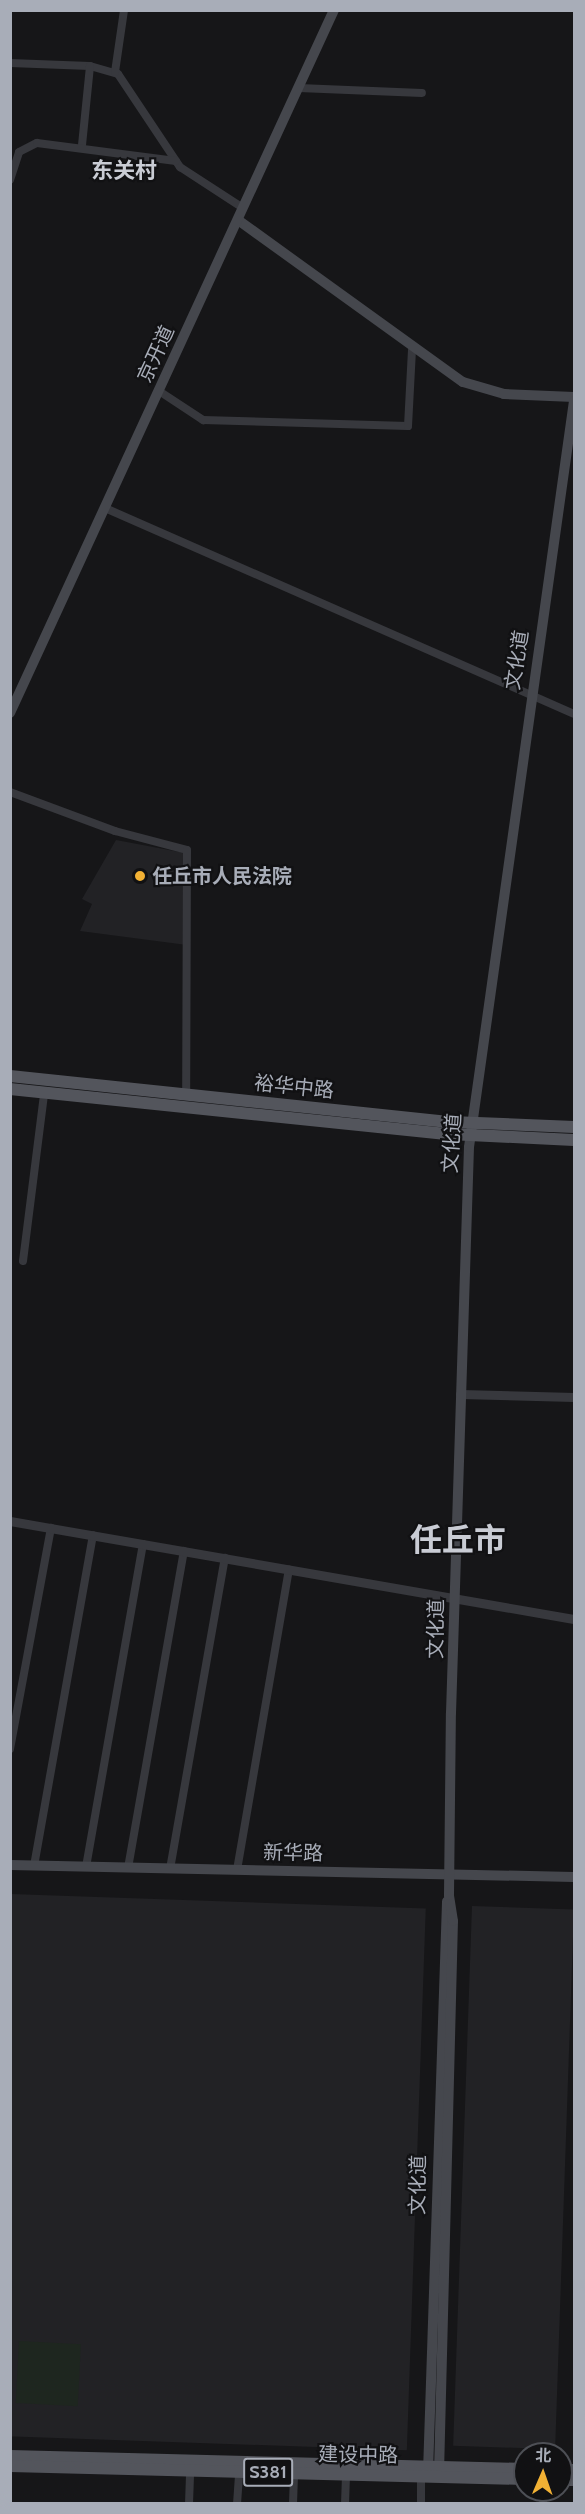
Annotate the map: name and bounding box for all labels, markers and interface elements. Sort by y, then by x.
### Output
district label: 东关村 [91,158,157,184]
street label: 京开道 [132,322,180,386]
street label: 文化道 [500,628,534,692]
place label: 任丘市人民法院 [152,864,292,888]
marker: 任丘市人民法院 [133,869,147,883]
street label: 裕华中路 [253,1071,335,1103]
street label: 文化道 [438,1112,466,1174]
district label: 任丘市 [410,1521,506,1559]
street label: 文化道 [423,1599,449,1659]
street label: 新华路 [263,1840,323,1866]
street label: 文化道 [405,2155,431,2215]
street label: 建设中路 [318,2442,398,2468]
north arrow [513,2442,573,2502]
text: 北 [535,2446,552,2465]
road number: S381 [242,2457,294,2487]

